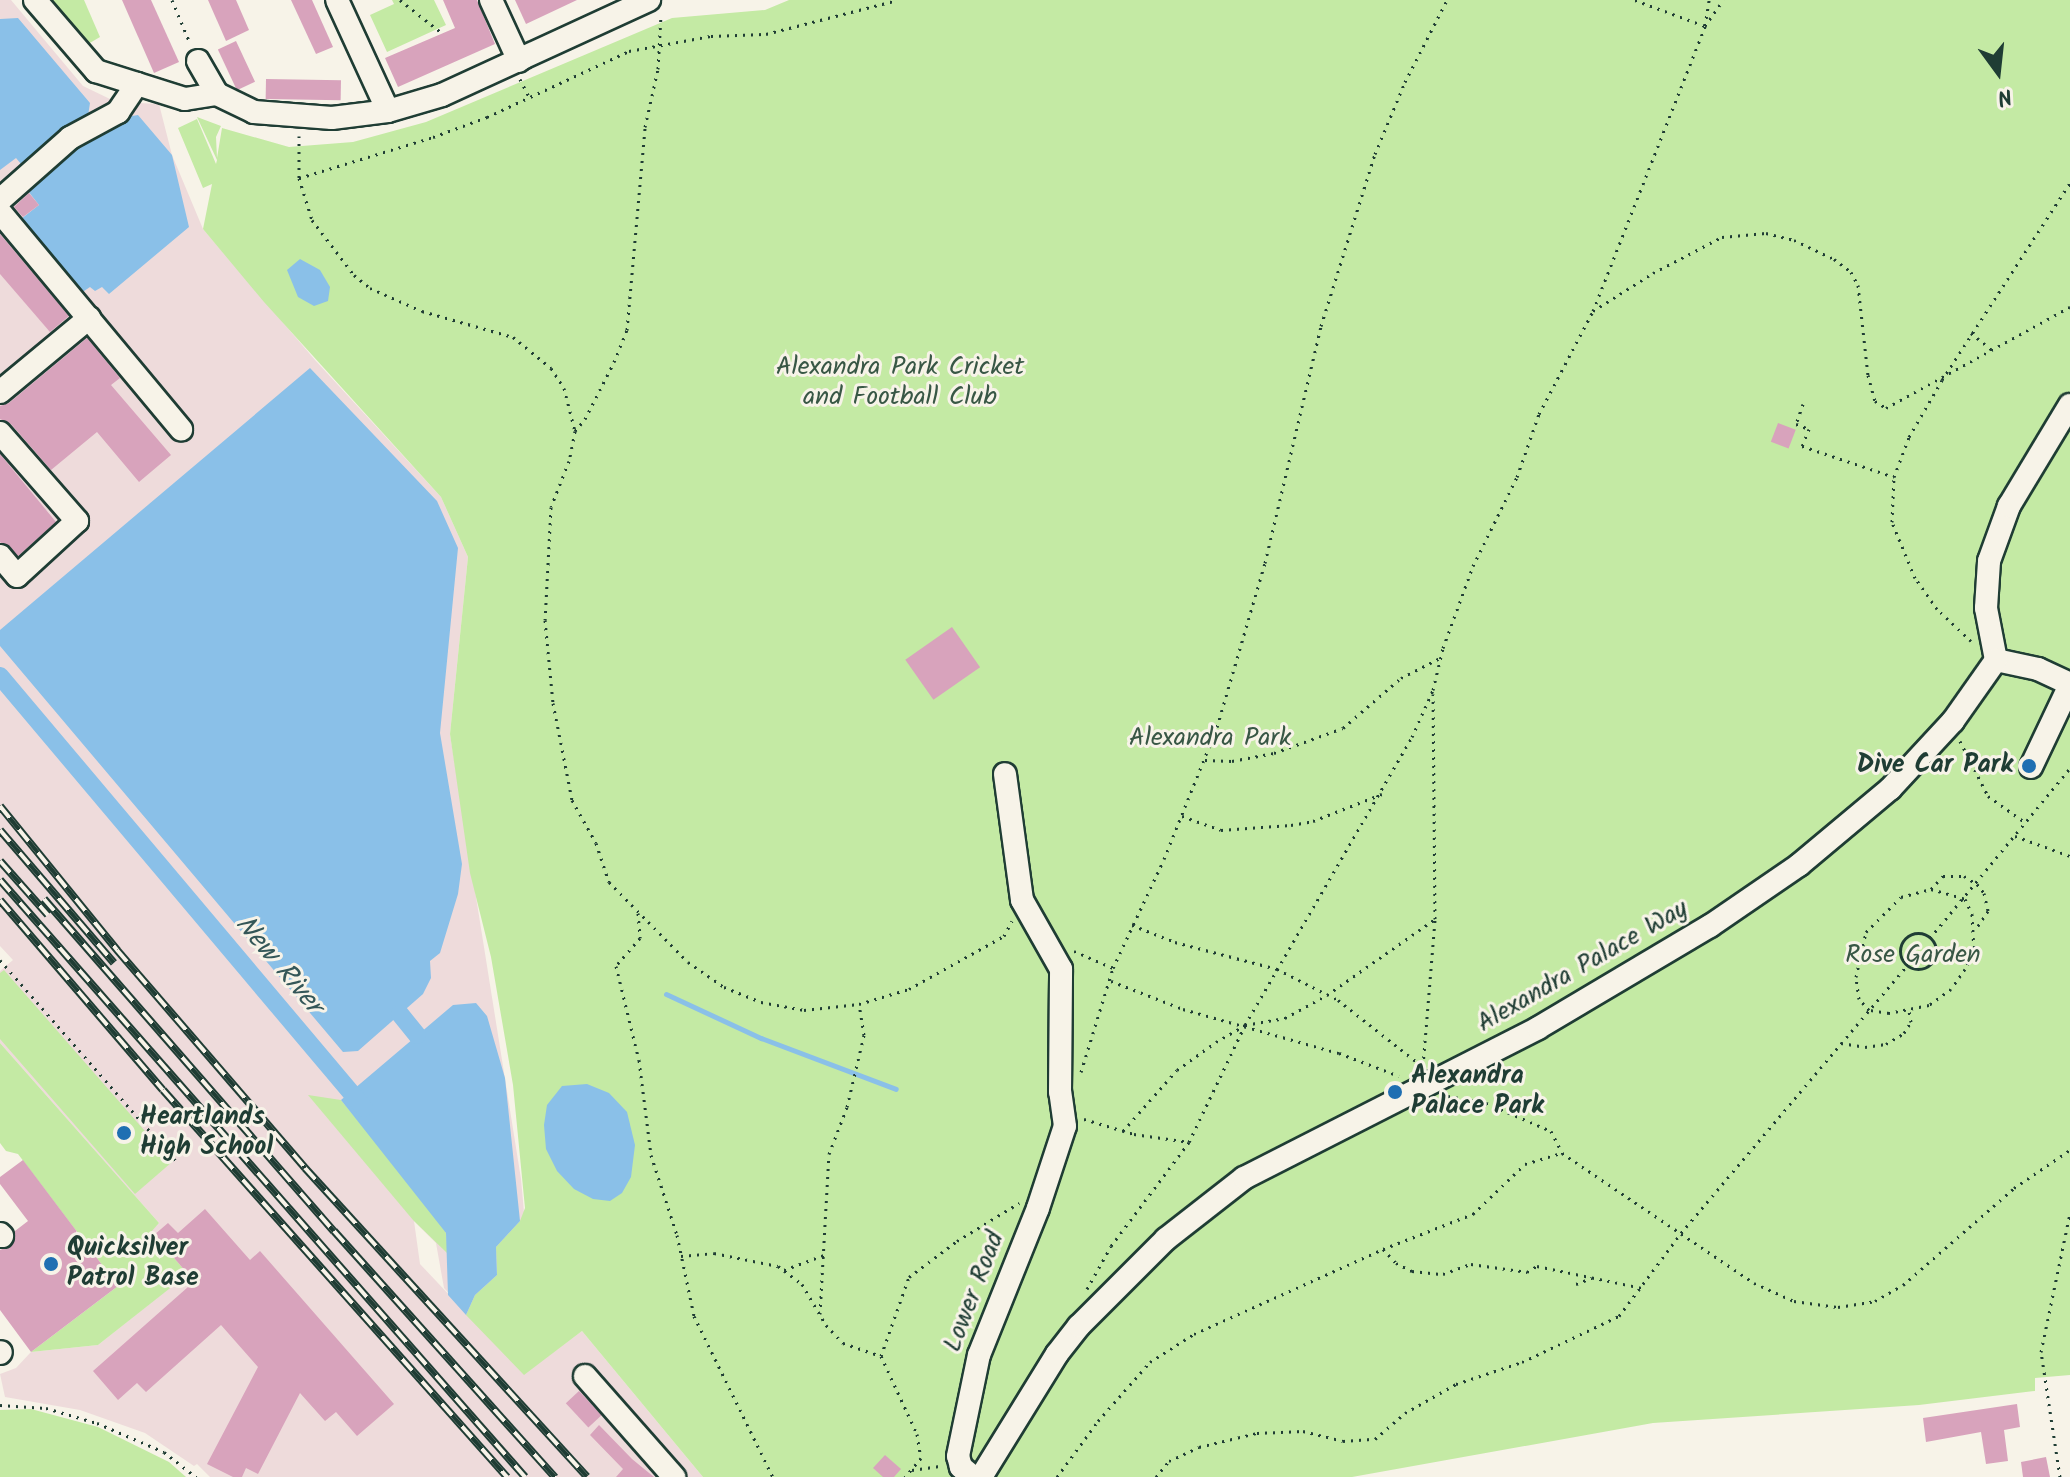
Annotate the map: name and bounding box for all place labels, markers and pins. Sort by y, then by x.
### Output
place label: Dive Car Park [1857,750,2013,782]
marker: Dive Car Park [2020,757,2038,775]
place label: Alexandra Palace Park [1411,1061,1544,1122]
marker: Alexandra Palace Park [1386,1083,1404,1101]
place label: Heartlands High School [140,1102,273,1164]
marker: Heartlands High School [115,1124,133,1142]
place label: Quicksilver Patrol Base [67,1233,199,1294]
marker: Quicksilver Patrol Base [42,1255,60,1273]

